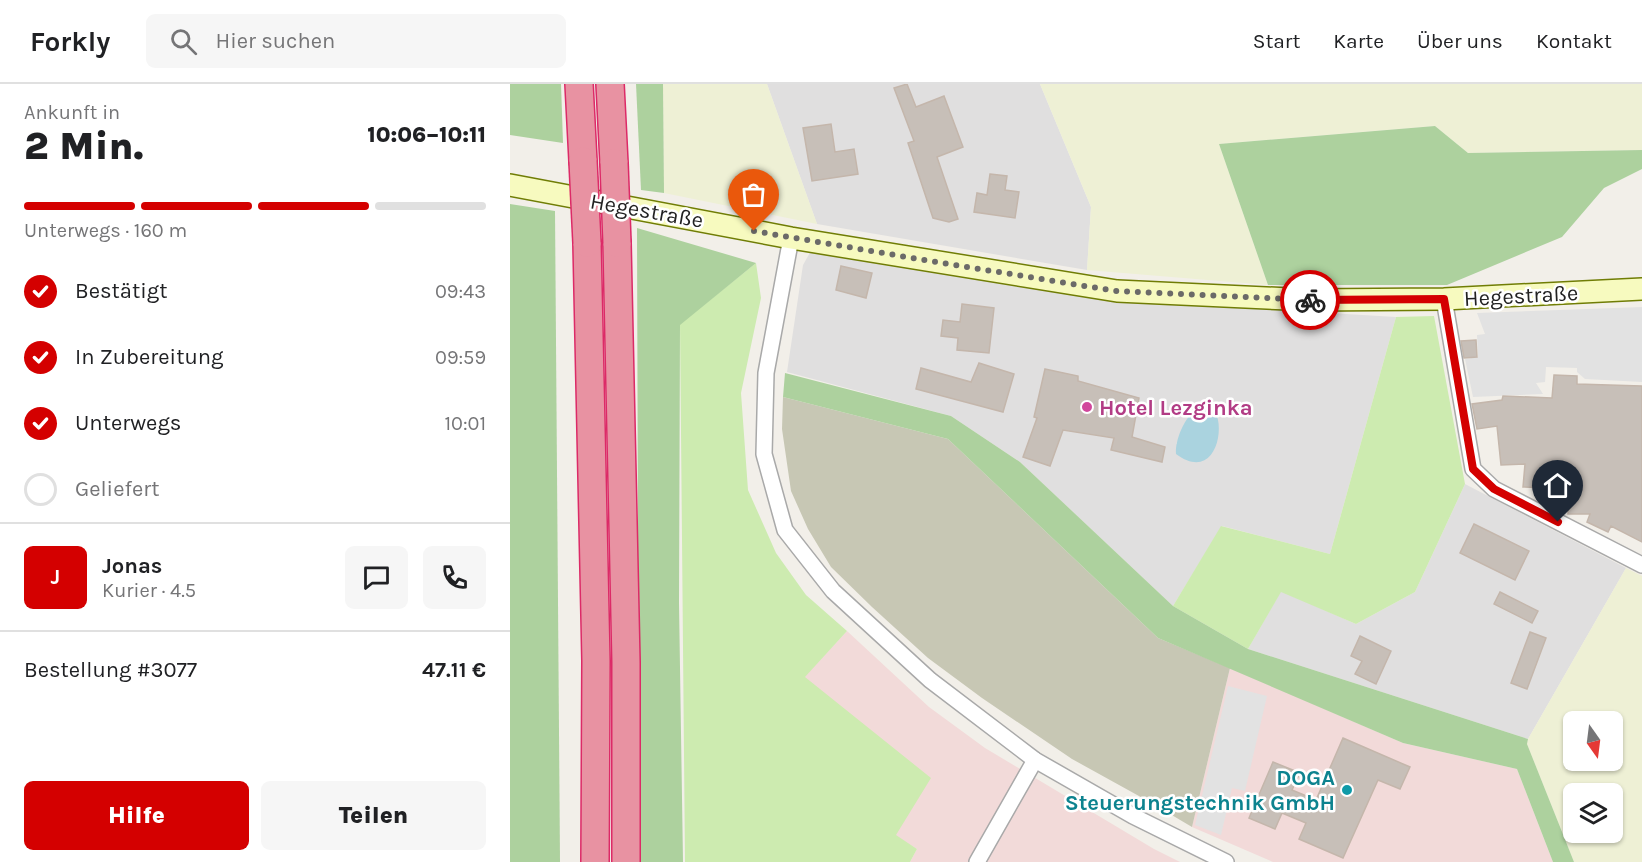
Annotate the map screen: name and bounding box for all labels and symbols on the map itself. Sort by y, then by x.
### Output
pin [728,169,779,231]
street label: Hegestraße [588,188,705,234]
courier [1280,270,1340,330]
street label: Hegestraße [1463,280,1579,312]
place label: Hotel Lezginka [1099,395,1253,421]
marker: Hotel Lezginka [1080,400,1094,414]
pin [1532,460,1583,522]
north arrow [1563,711,1623,771]
place label: DOGA Steuerungstechnik GmbH [1065,765,1335,816]
marker: DOGA Steuerungstechnik GmbH [1340,783,1354,797]

